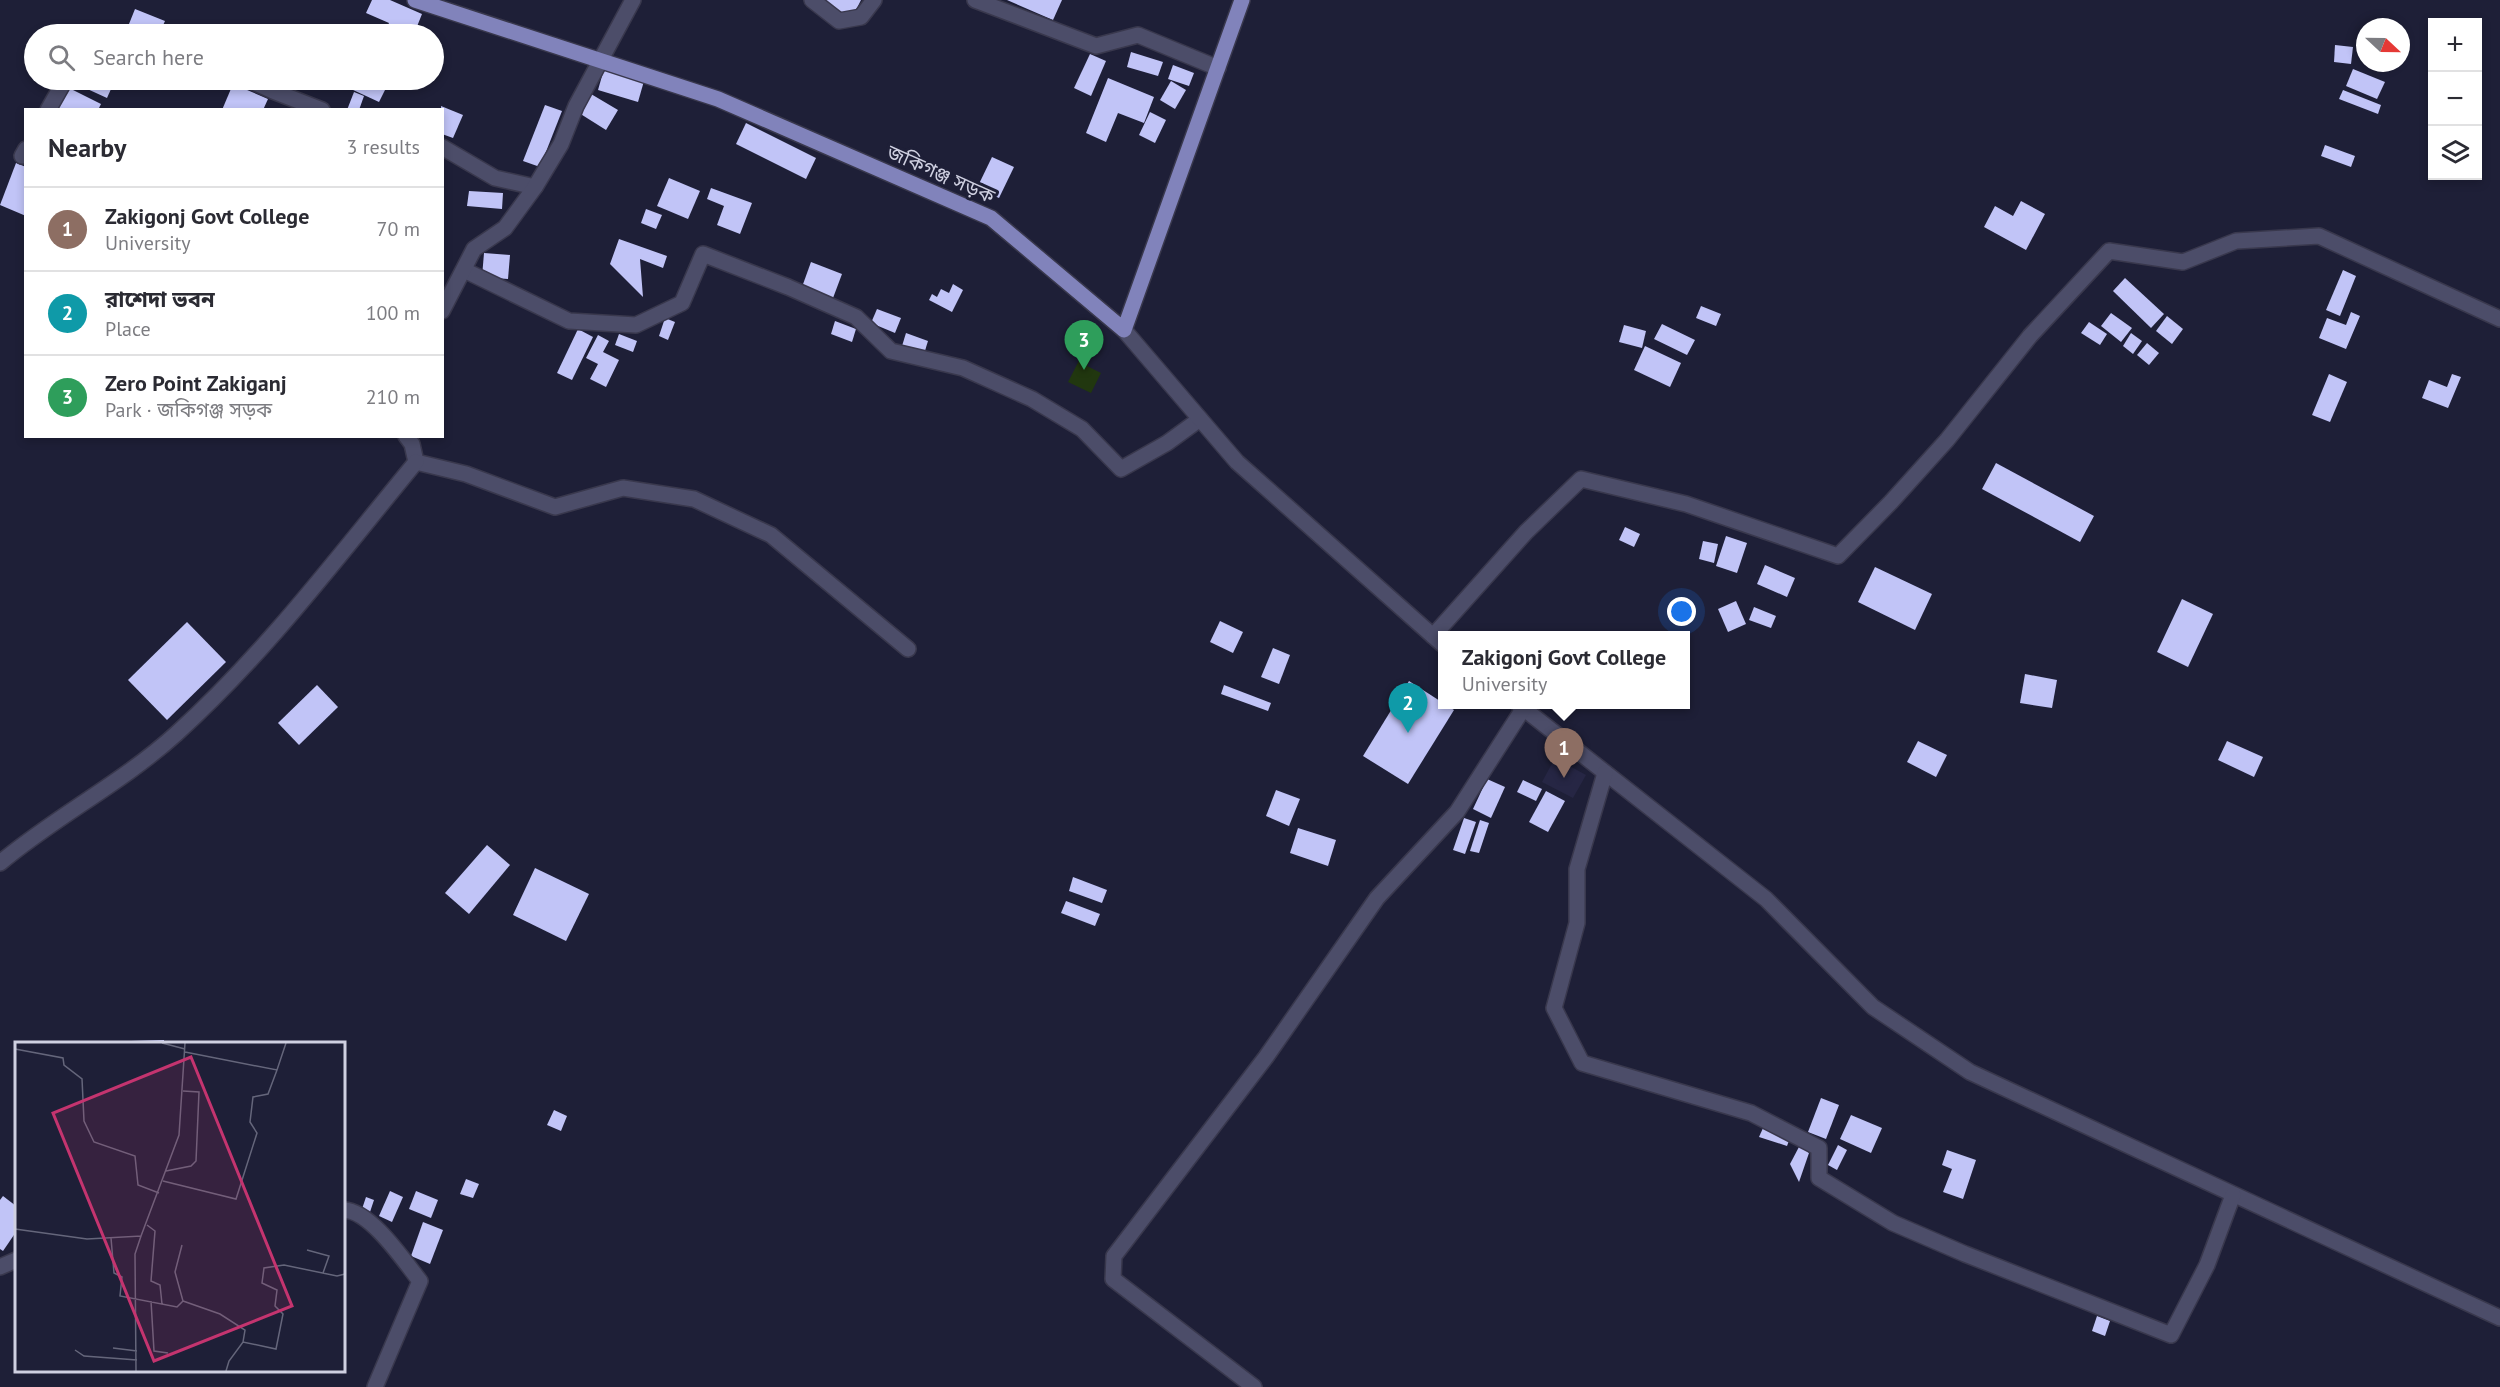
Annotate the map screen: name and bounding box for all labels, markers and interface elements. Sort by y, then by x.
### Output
north arrow [2356,18,2410,72]
map controls [2428,18,2482,180]
button: + [2428,18,2482,72]
search box [24,24,444,90]
icon: search [45,41,78,74]
text: Search here [93,43,204,71]
button: − [2428,72,2482,126]
button: layers [2428,126,2482,180]
text: Nearby [48,131,126,164]
text: 3 results [347,134,420,160]
street label: জকিগঞ্জ সড়ক [882,138,1000,210]
text: Zakigonj Govt College [105,202,309,230]
text: 1 [62,216,73,242]
text: 70 m [377,216,420,242]
text: University [105,230,191,256]
text: রাশেদা ভবন [105,285,215,313]
text: 2 [62,300,73,326]
text: 100 m [366,300,420,326]
text: Place [105,316,151,342]
pin: 3 [1064,320,1104,370]
text: Zero Point Zakiganj [105,369,287,397]
text: 3 [62,384,73,410]
text: 210 m [366,384,420,410]
text: Park · জকিগঞ্জ সড়ক [105,397,272,423]
your location [1667,597,1696,626]
popup [1438,631,1690,709]
text: Zakigonj Govt College [1462,643,1666,671]
text: University [1462,671,1547,697]
pin: 2 [1388,684,1428,733]
pin: 1 [1544,728,1584,778]
inset map [15,1042,345,1372]

